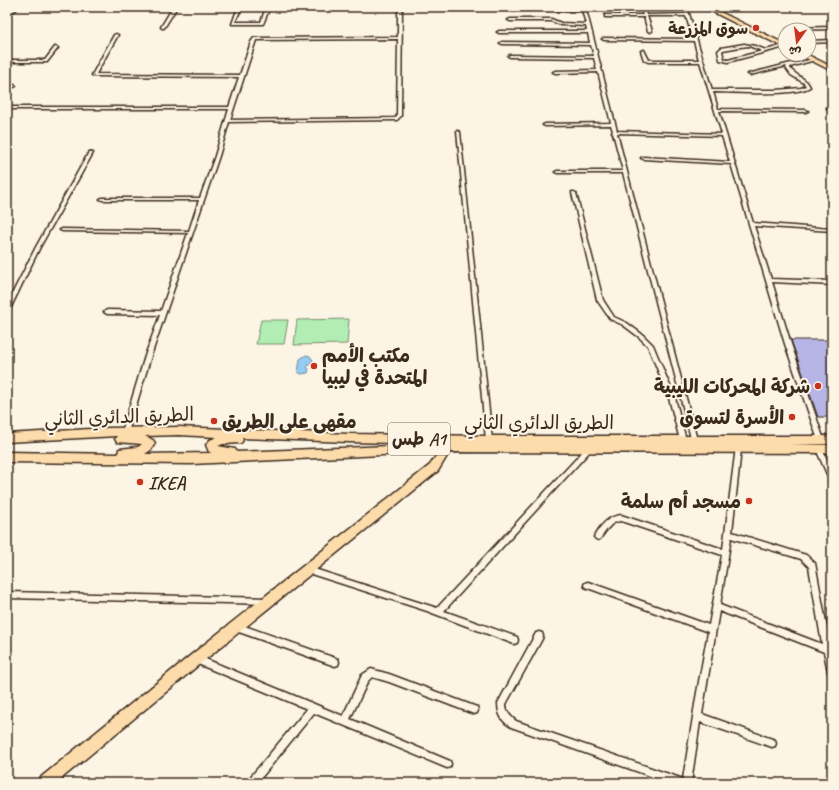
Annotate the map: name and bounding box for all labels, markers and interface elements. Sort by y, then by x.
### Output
place label: سوق المزرعة [668,19,748,39]
north arrow [777,22,817,62]
marker: سوق المزرعة [751,23,761,33]
text: ش [787,43,802,60]
place label: مكتب الأمم المتحدة في ليبيا [322,343,427,392]
marker: مكتب الأمم المتحدة في ليبيا [309,361,319,371]
place label: شركة المحركات الليبية [654,375,810,399]
marker: شركة المحركات الليبية [813,381,823,391]
street label: الطريق الدائري الثاني [44,402,194,436]
place label: الأسرة لتسوق [679,405,784,430]
place label: مقهى على الطريق [222,410,356,434]
street label: الطريق الدائري الثاني [464,411,614,439]
marker: الأسرة لتسوق [787,412,797,422]
marker: مقهى على الطريق [209,416,219,426]
road number: طس A1 [388,423,450,455]
place label: IKEA [148,471,187,495]
marker: IKEA [135,477,145,487]
place label: مسجد أم سلمة [621,490,741,516]
marker: مسجد أم سلمة [744,496,754,506]

